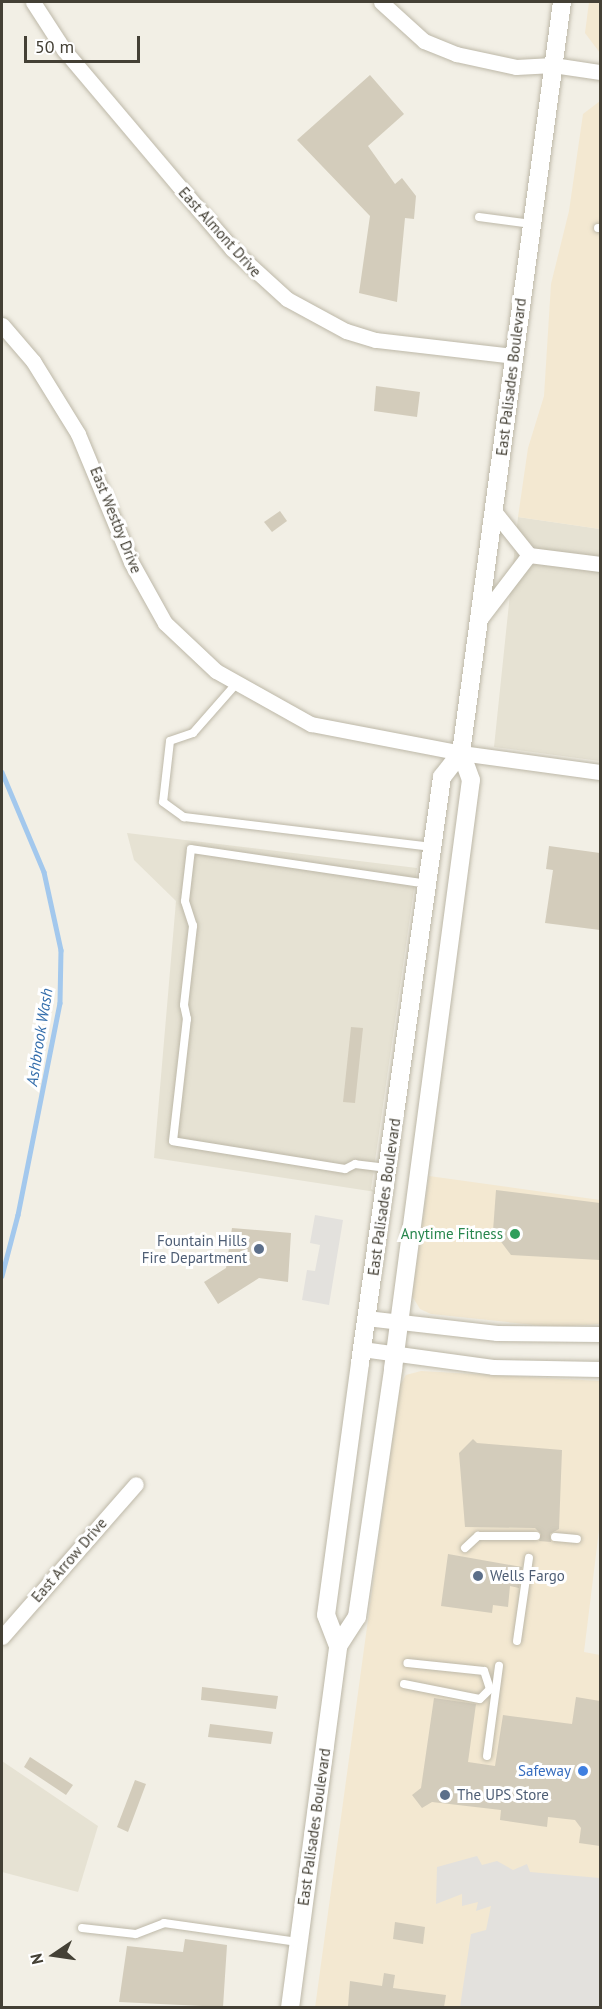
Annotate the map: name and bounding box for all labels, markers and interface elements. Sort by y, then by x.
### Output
scale bar [27,24,142,62]
text: 50 m [35,35,74,58]
street label: East Almont Drive [175,183,265,281]
street label: East Palisades Boulevard [492,297,530,457]
street label: East Westby Drive [86,464,146,576]
water label: Ashbrook Wash [22,986,56,1088]
street label: East Palisades Boulevard [364,1117,404,1277]
place label: Anytime Fitness [401,1225,503,1243]
marker: Anytime Fitness [508,1227,522,1241]
place label: Fountain Hills Fire Department [142,1231,247,1266]
marker: Fountain Hills Fire Department [252,1242,266,1256]
street label: East Arrow Drive [27,1514,111,1606]
place label: Wells Fargo [490,1567,565,1585]
marker: Wells Fargo [471,1569,485,1583]
street label: East Palisades Boulevard [294,1747,334,1907]
place label: Safeway [518,1762,571,1780]
marker: Safeway [576,1764,590,1778]
place label: The UPS Store [457,1786,549,1804]
marker: The UPS Store [438,1788,452,1802]
north arrow [24,1925,84,1985]
text: N [26,1952,47,1966]

